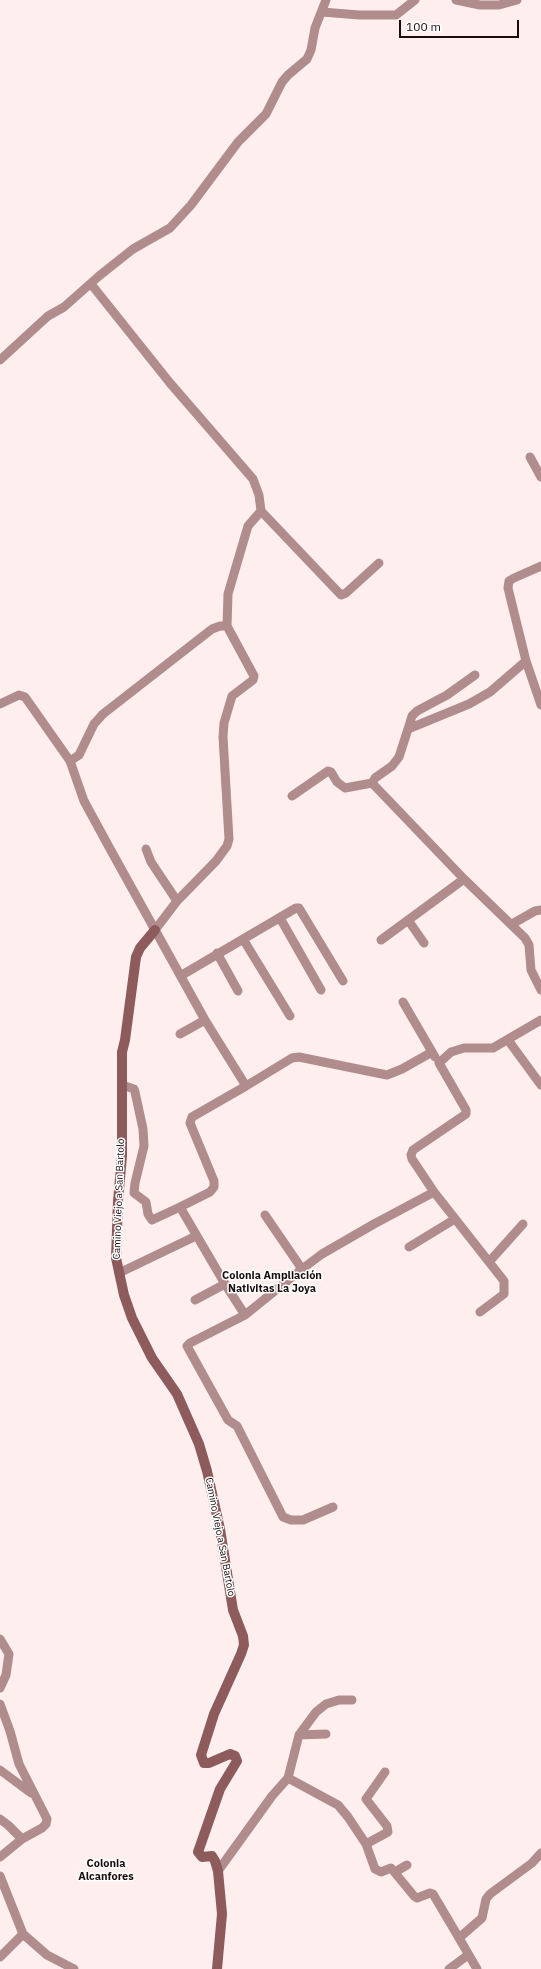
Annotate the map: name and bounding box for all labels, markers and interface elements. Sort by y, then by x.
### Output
scale bar [401,12,521,38]
text: 100 m [406,19,441,34]
street label: Camino Viejo a San Bartolo [111,1138,127,1260]
district label: Colonia Ampliación Nativitas La Joya [222,1269,322,1295]
street label: Camino Viejo a San Bartolo [203,1477,237,1597]
district label: Colonia Alcanfores [78,1857,134,1883]

